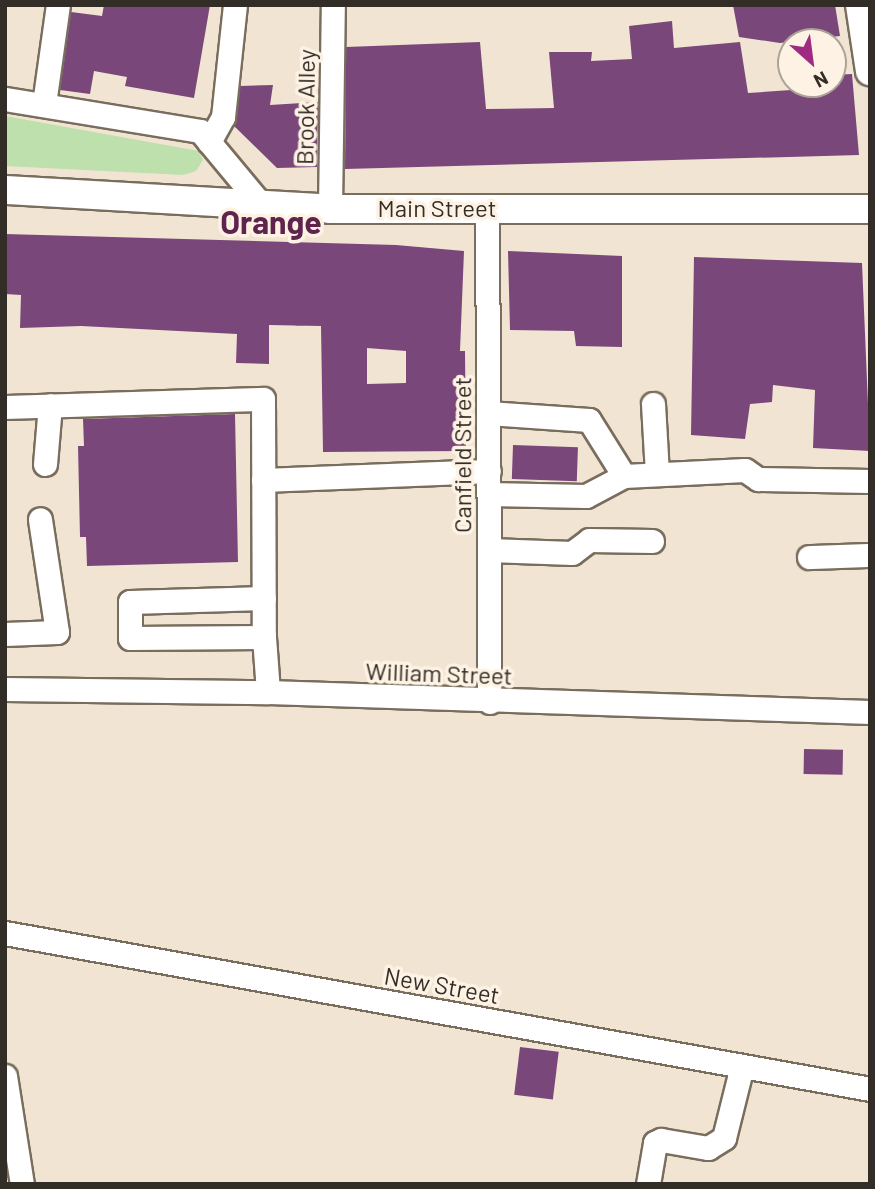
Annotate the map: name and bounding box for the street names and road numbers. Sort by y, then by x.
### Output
street label: Brook Alley [290,49,320,165]
street label: Main Street [378,194,496,222]
street label: Canfield Street [448,377,476,533]
street label: William Street [365,656,513,690]
street label: New Street [382,961,502,1009]

